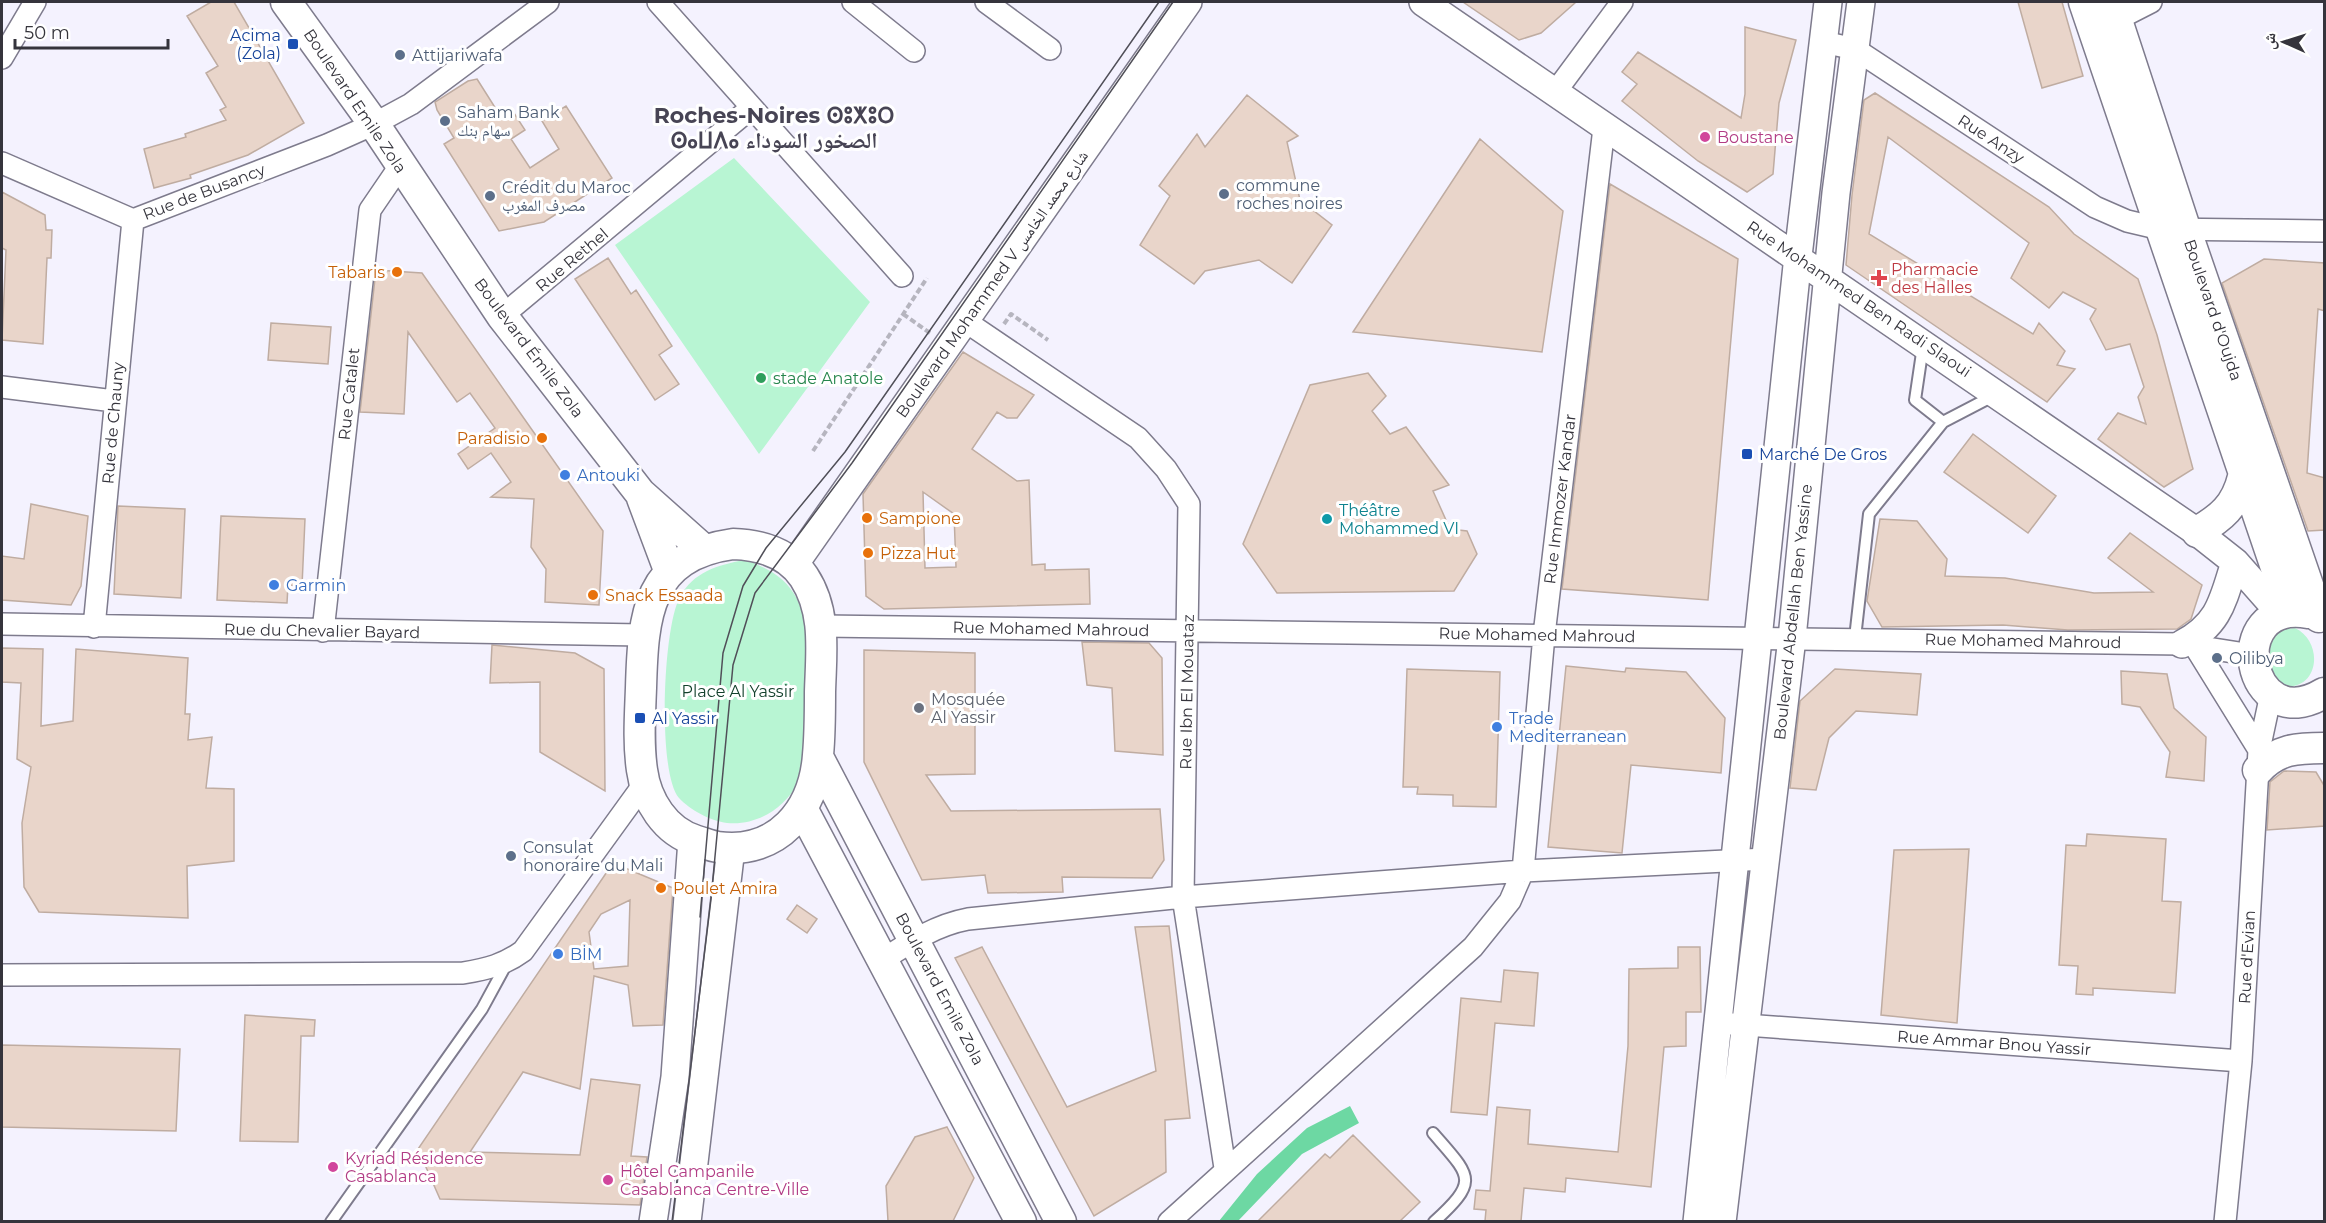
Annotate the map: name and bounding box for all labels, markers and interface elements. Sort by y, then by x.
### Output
scale bar [15,12,168,50]
north arrow [2254,12,2314,72]
text: 50 m [24,22,70,44]
street label: Boulevard Emile Zola [300,25,410,177]
place label: Acima (Zola) [230,26,281,63]
text: ش [2260,32,2279,50]
marker: Acima (Zola) [286,37,300,51]
place label: Attijariwafa [412,46,503,65]
marker: Attijariwafa [393,48,407,62]
district label: Roches-Noires ⵙⵓⵅⵓⵔ ⵙⴰⵡⴷⴰ الصخور السوداء [654,102,894,154]
place label: Saham Bank سهام بنك [457,103,560,141]
street label: Rue Anzy [1954,111,2028,168]
marker: Saham Bank سهام بنك [438,114,452,128]
place label: Boustane [1717,128,1794,147]
marker: Boustane [1698,130,1712,144]
street label: Boulevard Mohammed V شارع محمد الخامس [892,147,1093,422]
street label: Rue de Busancy [140,160,268,224]
place label: commune roches noires [1236,176,1343,213]
place label: Crédit du Maroc مصرف المغرب [502,178,631,215]
marker: commune roches noires [1217,187,1231,201]
marker: Crédit du Maroc مصرف المغرب [483,189,497,203]
street label: Rue Mohammed Ben Radi Slaoui [1743,217,1975,381]
street label: Rue Rethel [532,224,612,296]
street label: Boulevard d'Oujda [2180,237,2246,383]
place label: Pharmacie des Halles [1891,260,1978,297]
place label: Tabaris [328,263,385,282]
marker: Tabaris [390,265,404,279]
marker: Pharmacie des Halles [1872,271,1886,285]
street label: Boulevard Émile Zola [470,274,588,422]
street label: Rue Catalet [335,346,363,441]
street label: Rue de Chauny [98,361,128,485]
place label: stade Anatole [773,369,883,388]
marker: stade Anatole [754,371,768,385]
street label: Rue Immozer Kandar [1540,413,1580,585]
place label: Paradisio [457,429,530,448]
marker: Paradisio [535,431,549,445]
place label: Marché De Gros [1759,445,1887,464]
marker: Marché De Gros [1740,447,1754,461]
place label: Antouki [577,466,640,485]
marker: Antouki [558,468,572,482]
street label: Boulevard Abdellah Ben Yassine [1770,483,1816,741]
place label: Théâtre Mohammed VI [1339,501,1459,538]
place label: Sampione [879,509,961,528]
marker: Sampione [860,511,874,525]
marker: Théâtre Mohammed VI [1320,512,1334,526]
place label: Pizza Hut [880,544,957,563]
marker: Pizza Hut [861,546,875,560]
place label: Garmin [286,576,346,595]
marker: Garmin [267,578,281,592]
place label: Snack Essaada [605,586,723,605]
marker: Snack Essaada [586,588,600,602]
street label: Rue Ibn El Mouataz [1176,614,1198,770]
street label: Rue Mohamed Mahroud [952,618,1150,640]
street label: Rue du Chevalier Bayard [224,620,420,642]
street label: Rue Mohamed Mahroud [1438,624,1636,646]
street label: Rue Mohamed Mahroud [1924,630,2122,652]
place label: Oilibya [2229,649,2284,668]
marker: Oilibya [2210,651,2224,665]
park label: Place Al Yassir [682,682,794,701]
place label: Mosquée Al Yassir [931,690,1005,727]
marker: Mosquée Al Yassir [912,701,926,715]
place label: Al Yassir [652,709,717,728]
place label: Trade Mediterranean [1509,709,1627,746]
marker: Al Yassir [633,711,647,725]
marker: Trade Mediterranean [1490,720,1504,734]
place label: Consulat honoraire du Mali [523,838,663,875]
marker: Consulat honoraire du Mali [504,849,518,863]
place label: Poulet Amira [673,879,778,898]
marker: Poulet Amira [654,881,668,895]
street label: Boulevard Emile Zola [892,910,988,1068]
street label: Rue d'Evian [2235,910,2259,1004]
place label: BİM [570,945,602,964]
marker: BİM [551,947,565,961]
street label: Rue Ammar Bnou Yassir [1896,1027,2092,1059]
place label: Kyriad Résidence Casablanca [345,1149,483,1186]
marker: Kyriad Résidence Casablanca [326,1160,340,1174]
place label: Hôtel Campanile Casablanca Centre-Ville [620,1162,809,1199]
marker: Hôtel Campanile Casablanca Centre-Ville [601,1173,615,1187]

